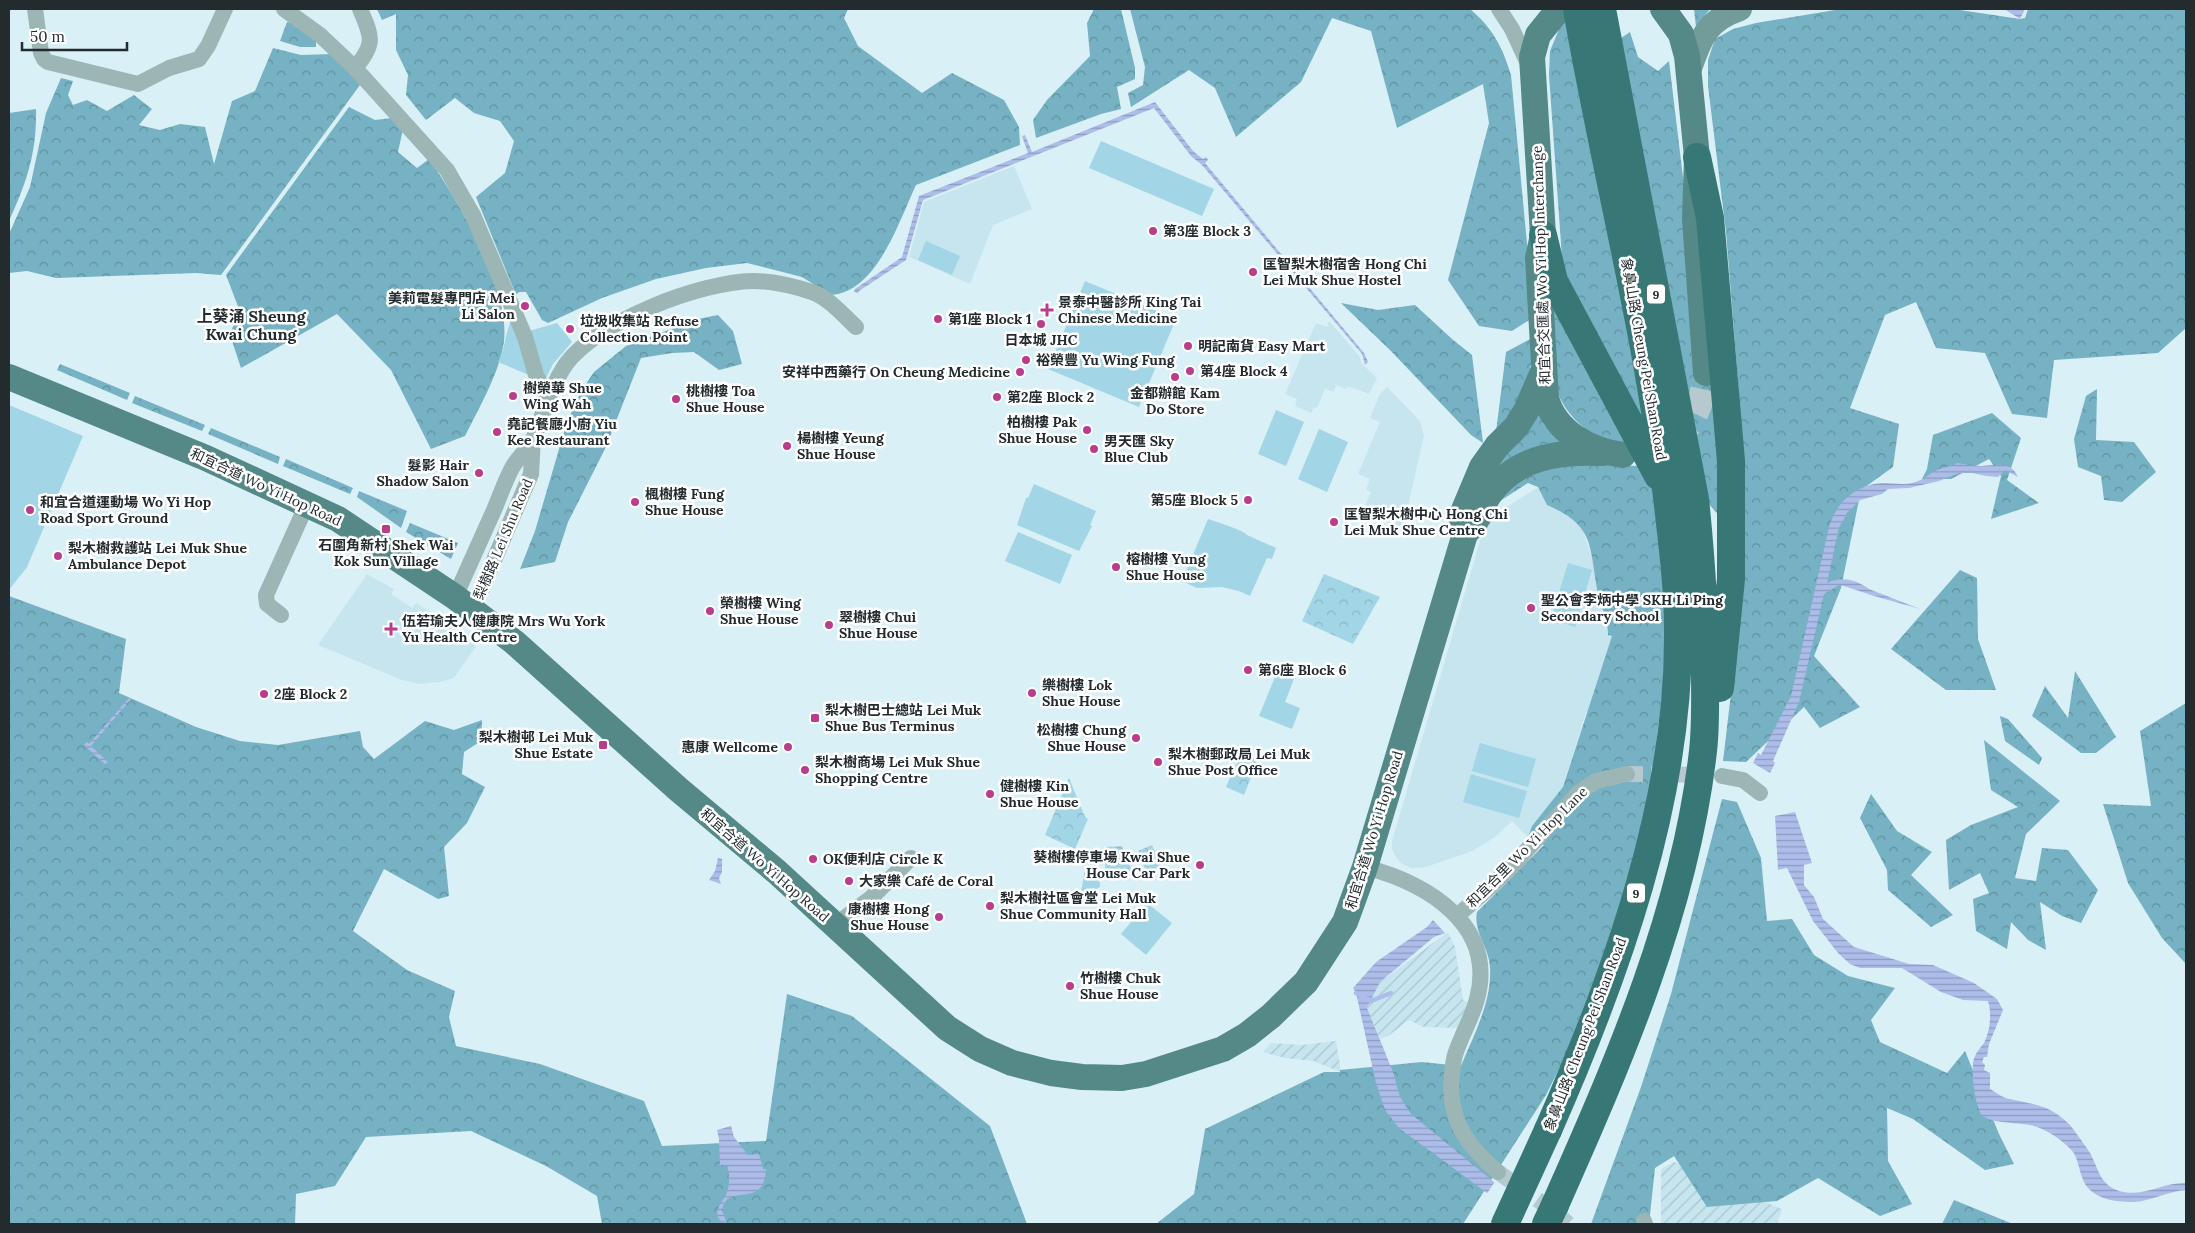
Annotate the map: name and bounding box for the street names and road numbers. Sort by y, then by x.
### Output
street label: 和宜合交匯處 Wo Yi Hop Interchange [1528,145,1554,385]
street label: 象鼻山路 Cheung Pei Shan Road [1617,256,1671,462]
road number: 9 [1647,284,1665,304]
street label: 和宜合道 Wo Yi Hop Road [188,444,344,530]
street label: 梨樹路 Lei Shu Road [469,476,537,602]
street label: 和宜合道 Wo Yi Hop Road [1341,749,1407,911]
street label: 和宜合里 Wo Yi Hop Lane [1463,782,1592,911]
street label: 和宜合道 Wo Yi Hop Road [697,804,833,926]
road number: 9 [1627,884,1645,902]
street label: 象鼻山路 Cheung Pei Shan Road [1540,935,1630,1133]

